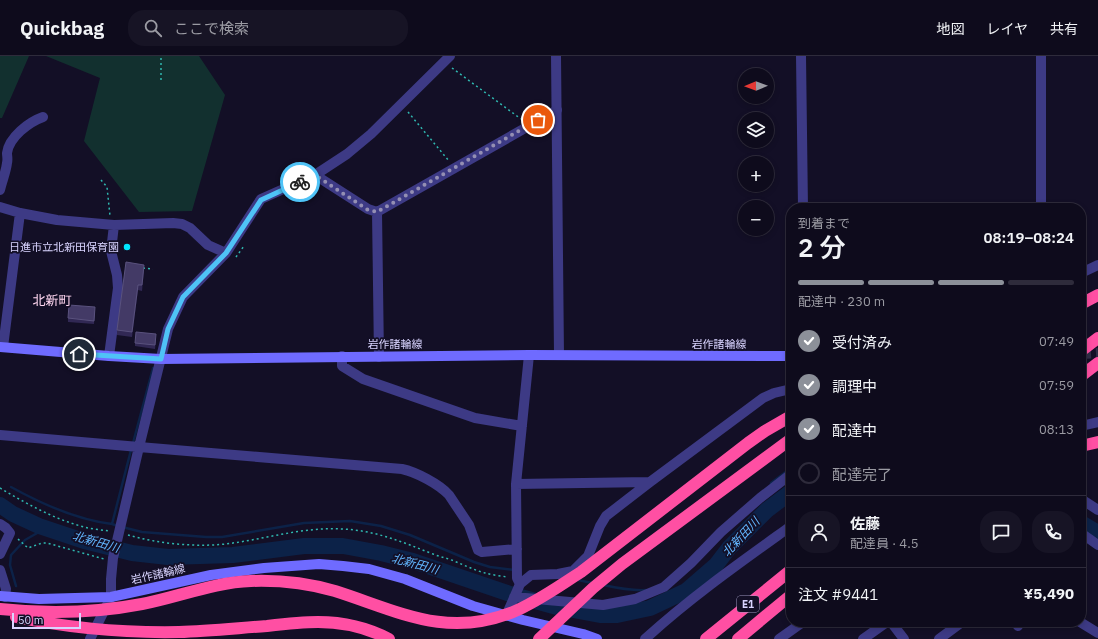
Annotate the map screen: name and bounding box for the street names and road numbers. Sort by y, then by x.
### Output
street label: 岩作諸輪線 [368,337,423,351]
street label: 岩作諸輪線 [692,337,747,351]
street label: 岩作諸輪線 [130,561,186,587]
road number: E1 [737,596,759,612]

